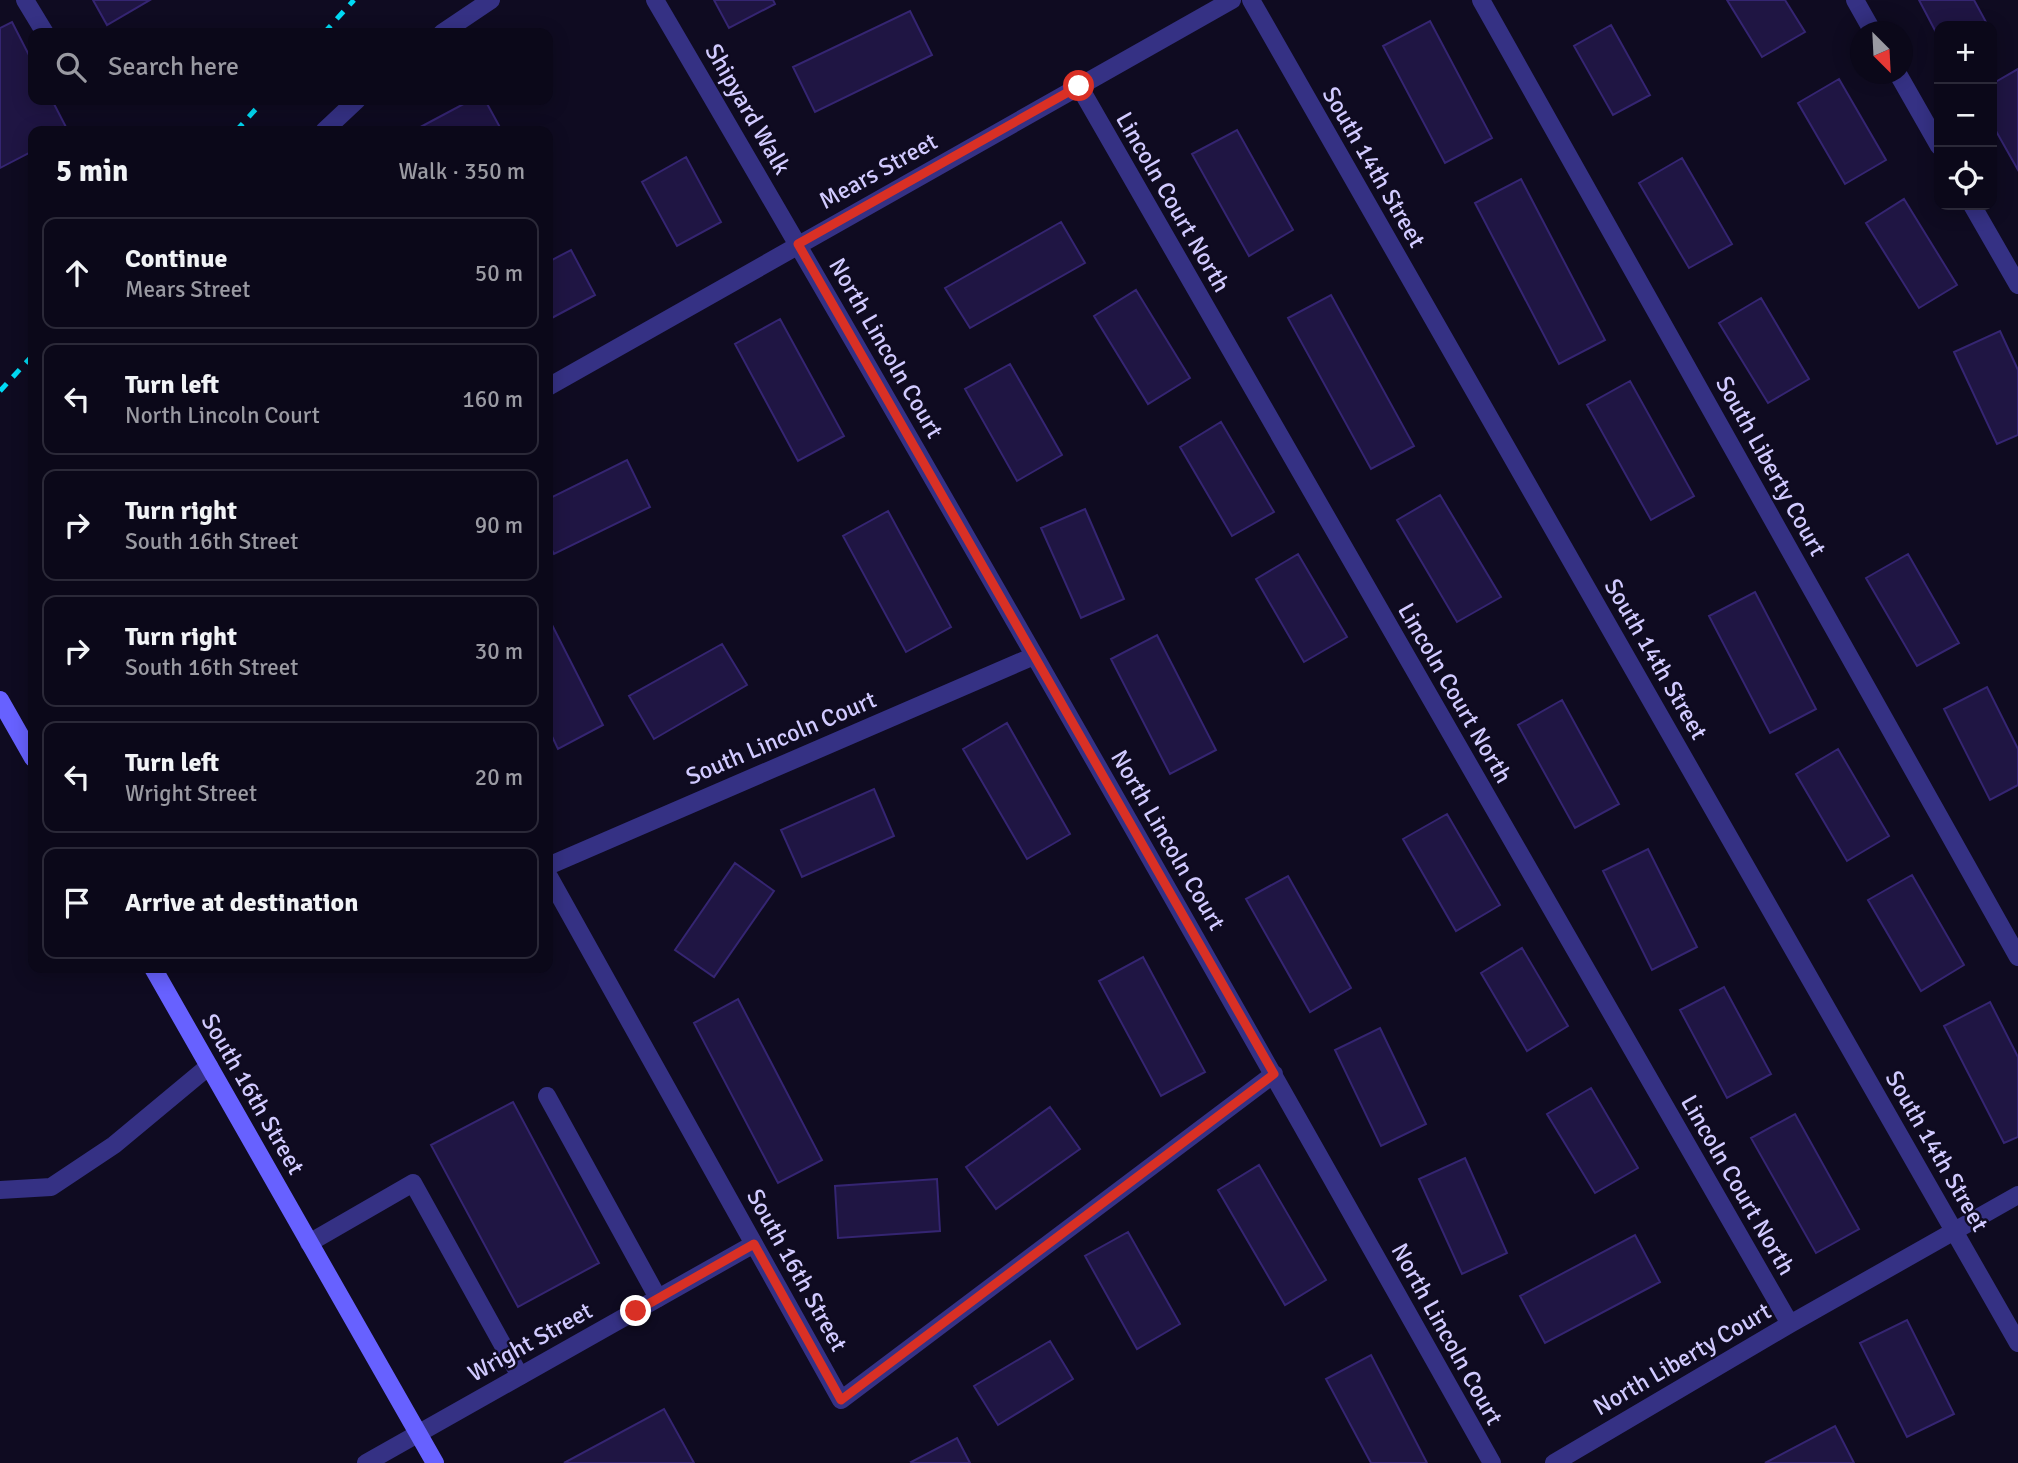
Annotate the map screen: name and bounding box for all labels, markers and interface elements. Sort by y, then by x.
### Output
north arrow [1850,21,1913,84]
map controls [1934,21,1997,210]
button: + [1934,21,1997,84]
search box [28,28,553,105]
street label: Shipyard Walk [698,38,798,180]
icon: search [52,48,90,86]
text: Search here [108,51,239,83]
route start [1063,70,1094,101]
street label: South 14th Street [1316,81,1432,253]
button: − [1934,84,1997,147]
street label: Lincoln Court North [1109,106,1237,298]
street label: Mears Street [814,126,942,216]
button: locate [1934,147,1997,210]
text: 5 min [56,153,128,190]
text: Walk · 350 m [399,157,525,186]
text: Continue [125,243,227,275]
street label: North Lincoln Court [822,252,950,444]
icon: ahead [58,254,96,292]
text: 50 m [475,259,523,288]
text: Mears Street [125,275,250,304]
text: Turn left [125,369,219,401]
street label: South Liberty Court [1709,371,1833,561]
icon: left [58,380,96,418]
text: 160 m [462,385,523,414]
text: North Lincoln Court [125,401,320,430]
text: Turn right [125,495,237,527]
icon: right [58,506,96,544]
text: 90 m [475,511,523,540]
text: South 16th Street [125,527,298,556]
street label: South 14th Street [1598,573,1714,745]
street label: Lincoln Court North [1391,597,1519,789]
text: Turn right [125,621,237,653]
icon: right [58,632,96,670]
text: 30 m [475,637,523,666]
text: South 16th Street [125,653,298,682]
street label: South Lincoln Court [681,684,881,792]
street label: North Lincoln Court [1104,744,1232,936]
text: Turn left [125,747,219,779]
icon: left [58,758,96,796]
text: 20 m [475,763,523,792]
text: Wright Street [125,779,257,808]
icon: arrive [58,884,96,922]
text: Arrive at destination [125,887,358,919]
street label: South 16th Street [195,1008,311,1180]
street label: South 14th Street [1879,1065,1995,1237]
street label: Lincoln Court North [1674,1089,1802,1281]
street label: South 16th Street [740,1184,854,1356]
street label: North Lincoln Court [1385,1238,1509,1430]
route end [620,1295,651,1326]
street label: Wright Street [463,1296,597,1388]
street label: North Liberty Court [1588,1296,1776,1422]

